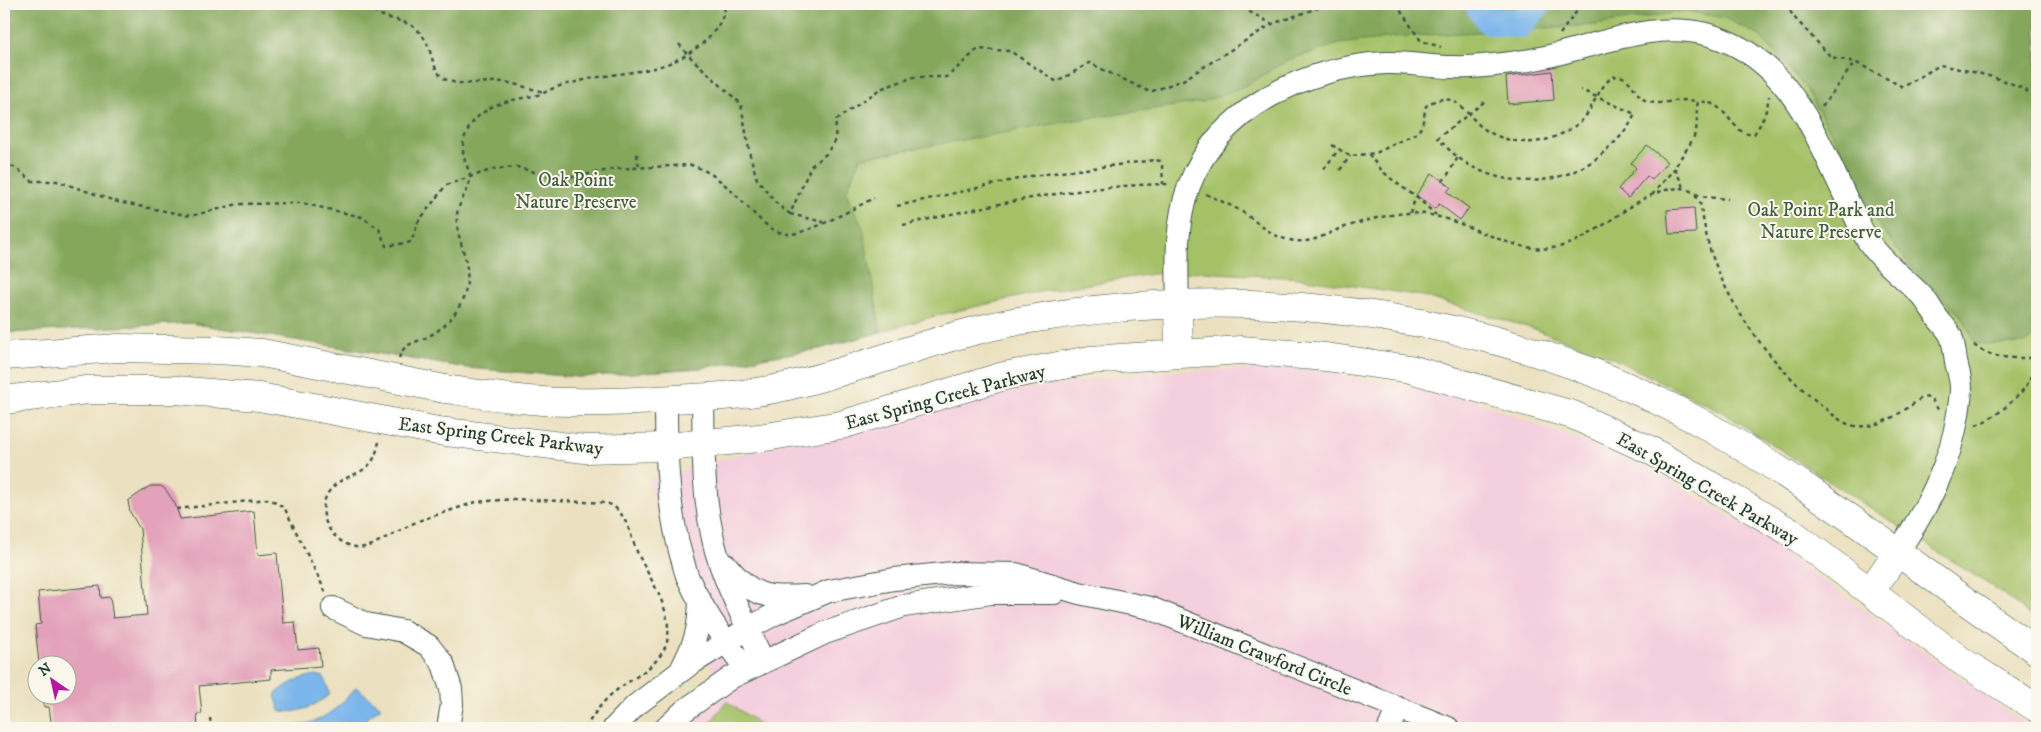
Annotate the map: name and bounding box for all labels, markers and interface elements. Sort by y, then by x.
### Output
park label: Oak Point Nature Preserve [515,169,637,214]
park label: Oak Point Park and Nature Preserve [1748,199,1895,244]
street label: East Spring Creek Parkway [843,359,1049,435]
street label: East Spring Creek Parkway [397,413,605,461]
street label: East Spring Creek Parkway [1612,428,1803,551]
street label: William Crawford Circle [1173,609,1355,701]
north arrow [28,654,78,704]
text: N [35,659,56,681]

